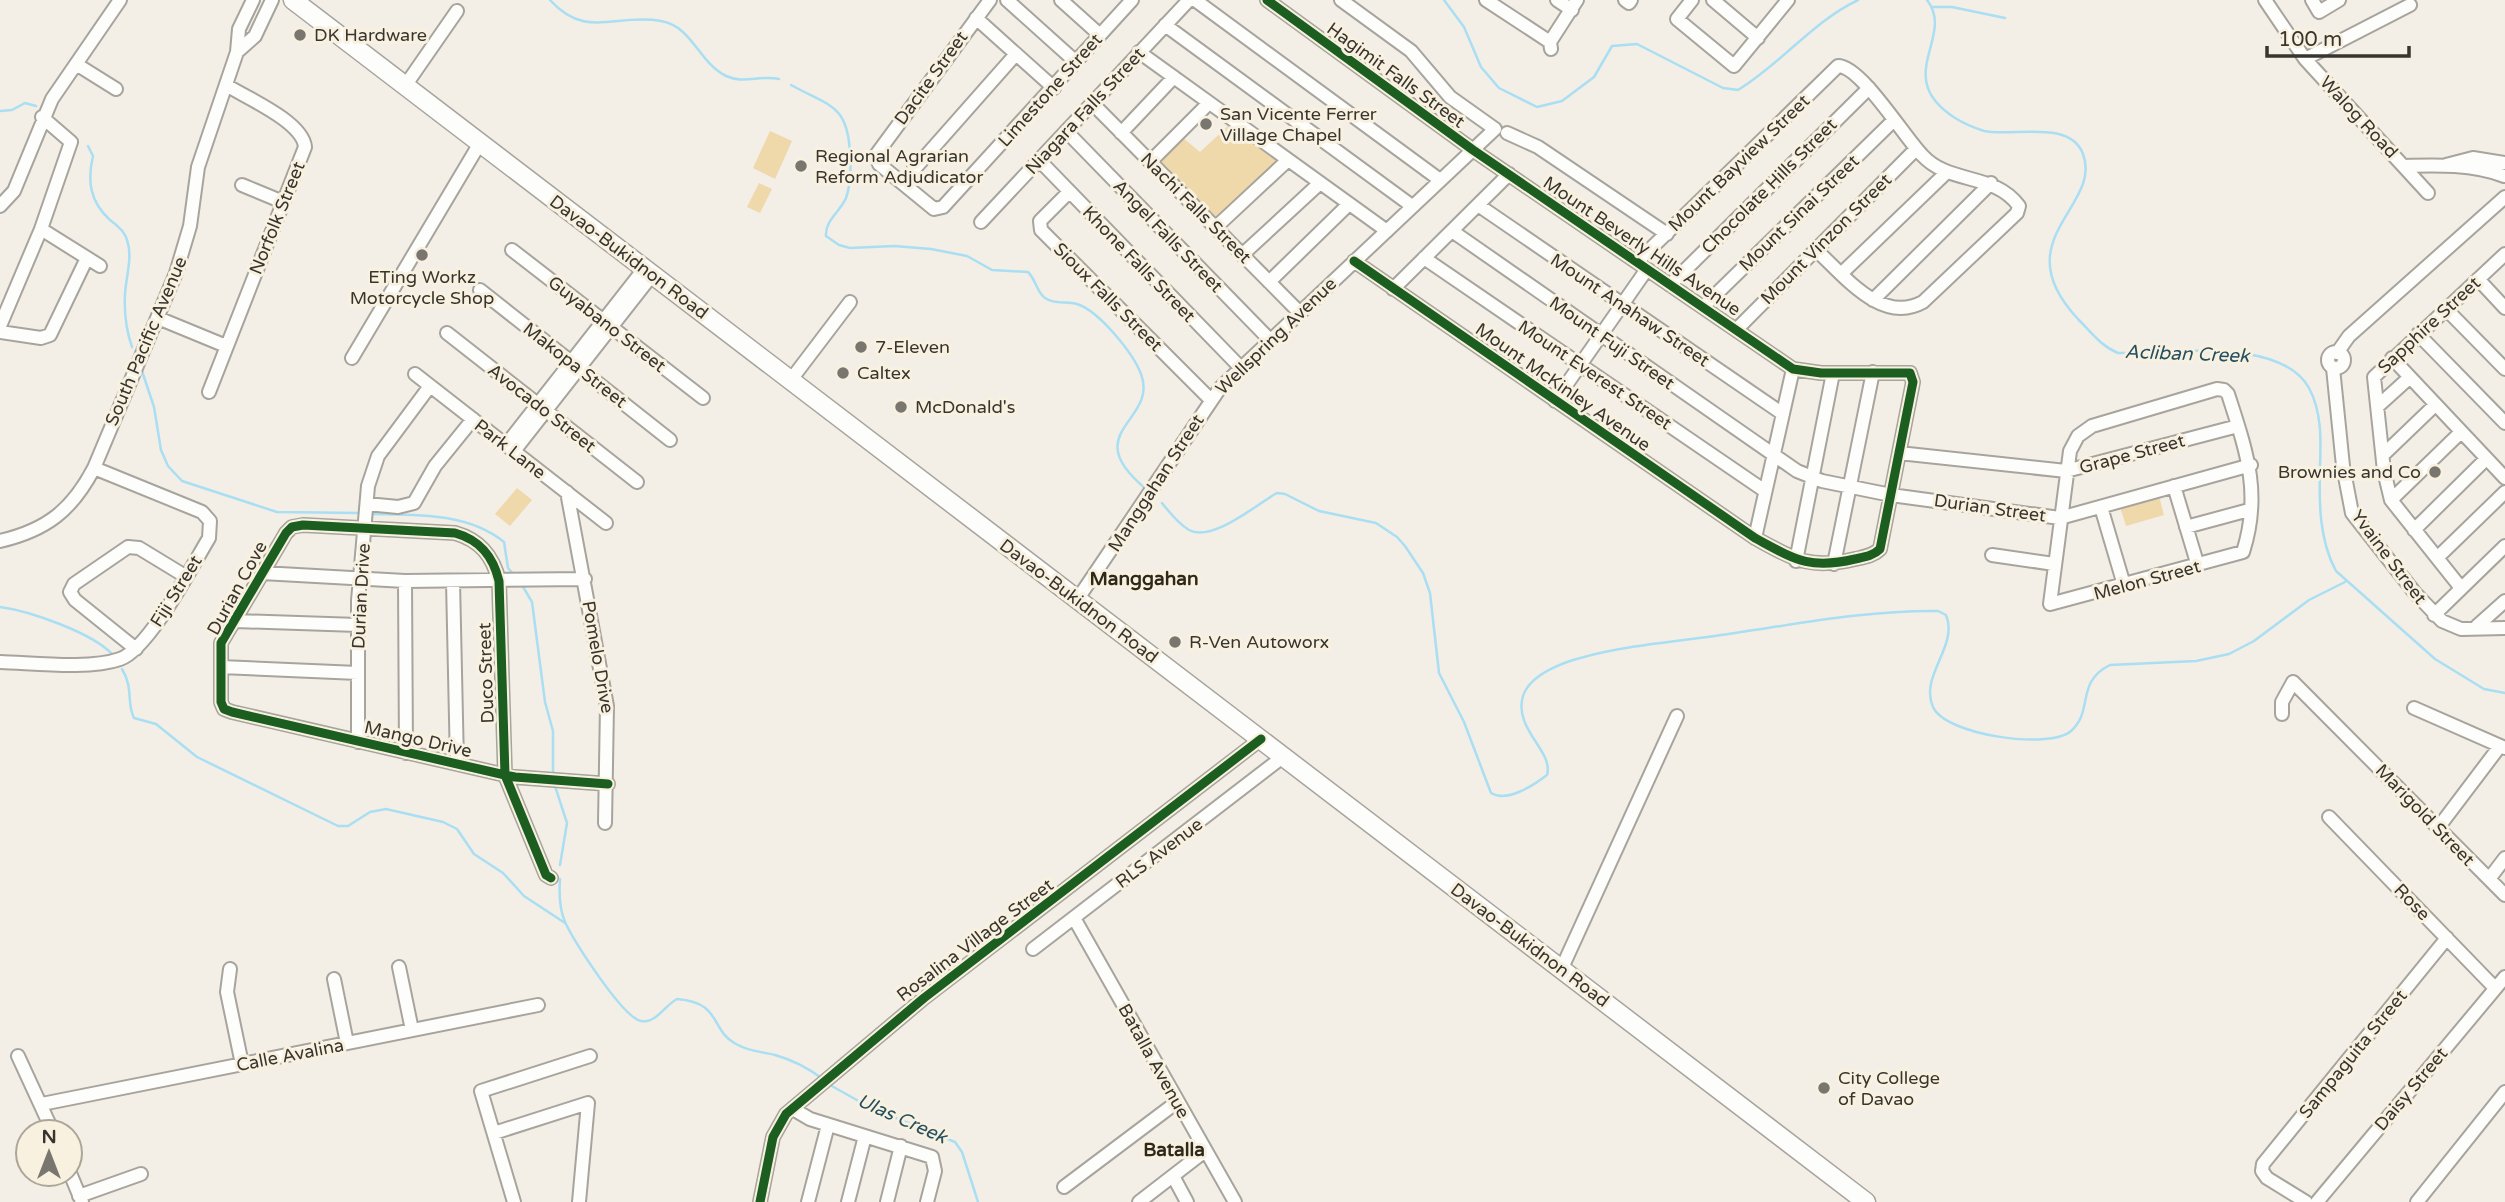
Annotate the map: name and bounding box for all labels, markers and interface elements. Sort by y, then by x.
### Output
scale bar [2267,14,2409,58]
street label: Hagimit Falls Street [1323,17,1470,133]
place label: DK Hardware [314,24,427,46]
marker: DK Hardware [292,27,308,43]
street label: Dacite Street [890,27,972,129]
text: 100 m [2278,27,2342,52]
street label: Limestone Street [993,29,1107,151]
street label: Niagara Falls Street [1021,43,1150,179]
street label: Walog Road [2315,71,2403,163]
street label: Mount Bayview Street [1664,90,1814,236]
place label: San Vicente Ferrer Village Chapel [1220,103,1377,146]
street label: Chocolate Hills Street [1697,114,1841,258]
marker: San Vicente Ferrer Village Chapel [1198,116,1214,132]
place label: Regional Agrarian Reform Adjudicator [815,145,984,188]
street label: Nachi Falls Street [1136,148,1256,268]
street label: Mount Sinai Street [1734,150,1864,276]
street label: Norfolk Street [244,158,310,278]
marker: Regional Agrarian Reform Adjudicator [793,158,809,174]
street label: Mount Vinzon Street [1756,169,1896,309]
street label: Mount Beverly Hills Avenue [1539,172,1745,320]
street label: Angel Falls Street [1109,175,1228,297]
street label: Davao-Bukidnon Road [545,190,713,324]
street label: Khone Falls Street [1078,201,1200,327]
street label: Sioux Falls Street [1049,238,1167,356]
marker: ETing Workz Motorcycle Shop [414,247,430,263]
street label: Mount Anahaw Street [1546,249,1714,371]
street label: South Pacific Avenue [100,253,192,429]
place label: ETing Workz Motorcycle Shop [350,266,494,309]
street label: Guyabano Street [544,271,671,377]
street label: Sapphire Street [2373,272,2485,378]
street label: Wellspring Avenue [1211,273,1341,399]
street label: Mount Fuji Street [1545,292,1679,394]
street label: Mount Everest Street [1514,315,1676,435]
street label: Makopa Street [519,318,631,412]
street label: Mount McKinley Avenue [1471,318,1655,456]
place label: 7-Eleven [875,336,950,358]
marker: 7-Eleven [853,339,869,355]
water label: Acliban Creek [2124,341,2251,367]
street label: Avocado Street [484,359,601,457]
place label: Caltex [857,362,911,384]
marker: Caltex [835,365,851,381]
place label: McDonald's [915,396,1015,418]
marker: McDonald's [893,399,909,415]
street label: Manggahan Street [1103,410,1209,556]
street label: Park Lane [470,414,550,484]
street label: Grape Street [2077,429,2187,479]
place label: Brownies and Co [2278,461,2421,483]
marker: Brownies and Co [2427,464,2443,480]
street label: Durian Street [1933,489,2048,527]
street label: Yvaine Street [2346,506,2432,609]
street label: Davao-Bukidnon Road [995,534,1163,668]
street label: Durian Cove [202,537,272,639]
street label: Durian Drive [347,543,375,649]
street label: Fiji Street [145,551,207,631]
street label: Melon Street [2091,555,2203,605]
district label: Manggahan [1089,568,1199,591]
street label: Pomelo Drive [577,599,619,715]
street label: Duco Street [473,622,499,724]
place label: R-Ven Autoworx [1189,631,1329,653]
marker: R-Ven Autoworx [1167,634,1183,650]
street label: Mango Drive [362,716,474,762]
street label: Marigold Street [2371,759,2479,871]
street label: RLS Avenue [1111,813,1207,893]
street label: Rosalina Village Street [892,874,1058,1006]
street label: Davao-Bukidnon Road [1446,878,1614,1012]
street label: Rose [2389,879,2435,925]
street label: Sampaguita Street [2294,985,2412,1123]
street label: Batalla Avenue [1113,1000,1195,1122]
street label: Calle Avalina [234,1034,346,1076]
street label: Daisy Street [2370,1043,2452,1135]
place label: City College of Davao [1838,1067,1940,1110]
marker: City College of Davao [1816,1080,1832,1096]
water label: Ulas Creek [854,1090,952,1149]
north arrow [14,1118,84,1188]
text: N [41,1126,57,1148]
district label: Batalla [1143,1139,1205,1161]

